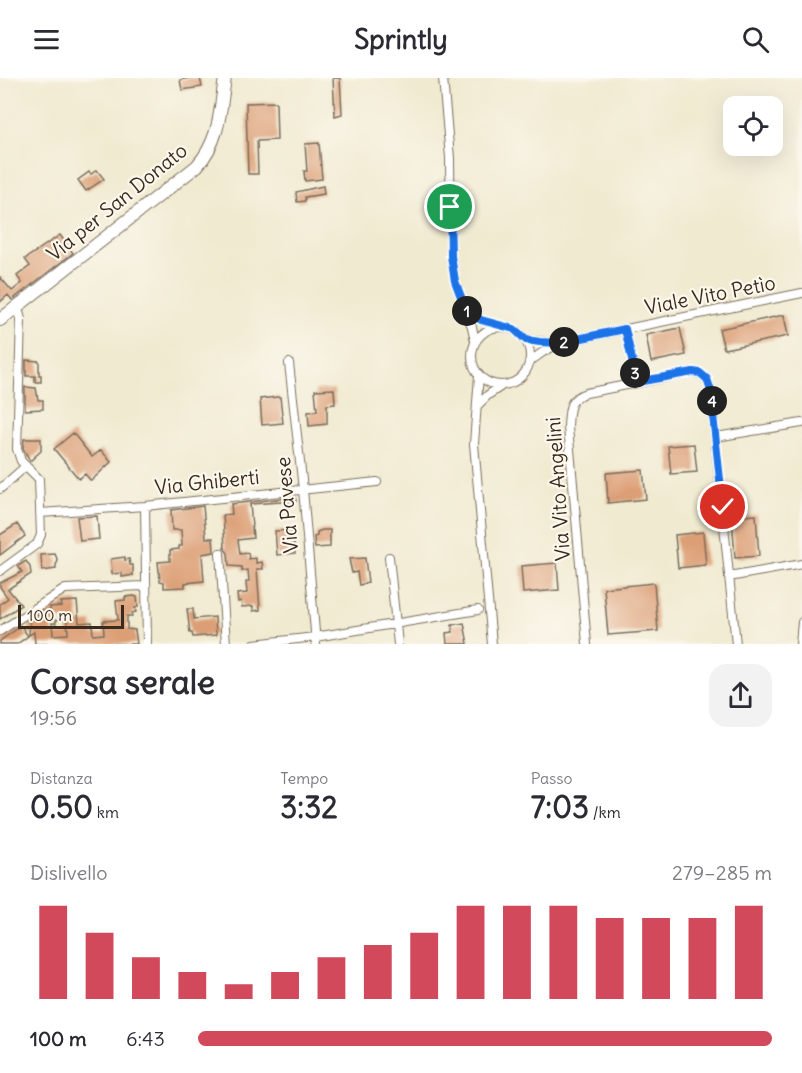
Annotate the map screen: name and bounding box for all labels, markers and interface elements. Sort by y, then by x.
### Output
text: Sprintly [354,22,448,56]
icon: menu [30,23,63,56]
icon: search [739,23,772,56]
map controls [723,96,783,156]
button: locate [723,96,783,156]
street label: Via per San Donato [41,137,192,266]
pin [424,181,475,232]
icon: arrive [433,190,466,223]
street label: Viale Vito Petìo [642,270,777,319]
pin: 1 [452,296,482,326]
text: 1 [464,301,470,321]
pin: 2 [549,327,579,357]
text: 2 [560,332,568,352]
pin: 3 [620,358,650,388]
text: 3 [630,363,640,383]
pin: 4 [697,386,727,416]
text: 4 [707,391,717,411]
street label: Via Vito Angelini [540,416,575,562]
street label: Via Pavese [270,456,303,554]
street label: Via Ghiberti [154,464,260,499]
pin [697,481,748,532]
icon: check [706,490,739,523]
scale bar [18,602,124,630]
text: 100 m [27,605,72,625]
text: Corsa serale [30,661,215,703]
button: share [709,664,772,727]
text: 19:56 [30,705,77,730]
text: Distanza [30,768,93,788]
text: Tempo [280,768,328,788]
text: Passo [531,768,573,788]
text: 0.50 [30,788,93,826]
text: 3:32 [280,788,338,826]
text: 7:03 [531,788,589,826]
text: km [93,802,119,822]
text: /km [589,802,621,822]
text: Dislivello [30,860,107,885]
text: 279–285 m [672,860,772,885]
text: 100 m [30,1026,87,1051]
text: 6:43 [126,1026,165,1051]

